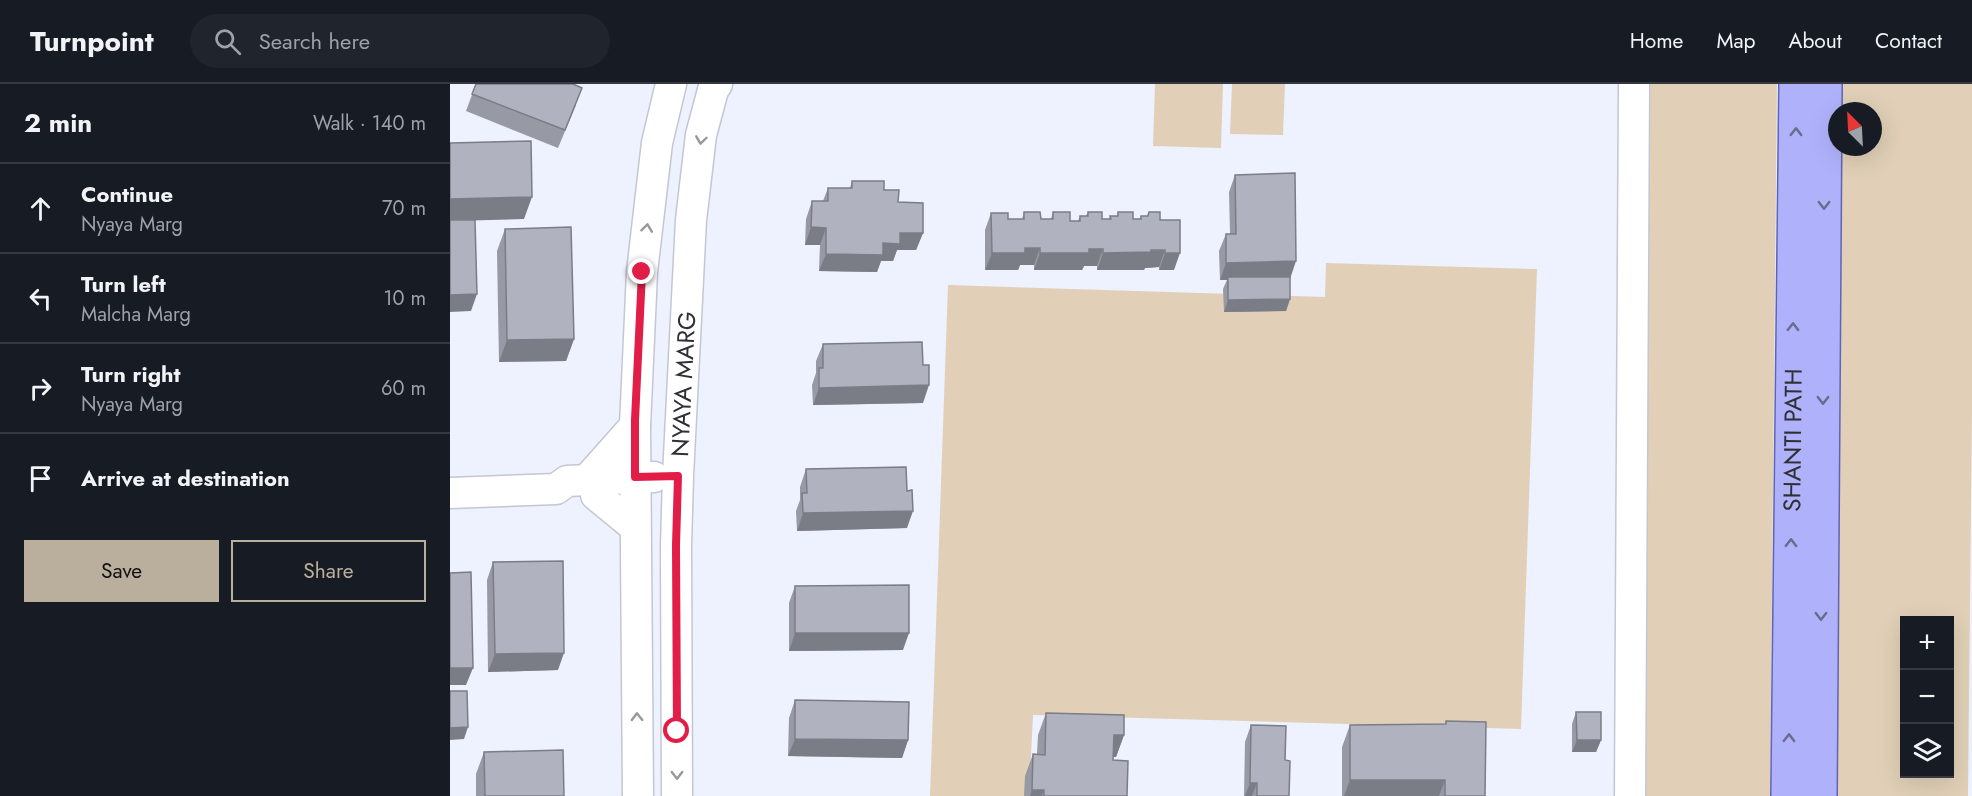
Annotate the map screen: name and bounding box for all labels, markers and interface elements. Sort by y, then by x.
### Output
search box [190,14,610,68]
text: Turnpoint [30,21,154,62]
icon: search [211,25,244,58]
text: Search here [259,25,370,57]
text: Home [1630,26,1683,56]
text: Map [1716,26,1756,56]
text: About [1789,26,1842,56]
text: Contact [1875,26,1942,56]
north arrow [1828,102,1882,156]
text: 2 min [24,104,92,142]
text: Walk · 140 m [313,109,426,138]
one-way arrow [1789,127,1802,136]
one-way arrow [695,135,707,144]
text: Continue [81,178,173,210]
icon: ahead [24,192,57,225]
text: 70 m [382,194,426,223]
one-way arrow [1818,201,1830,210]
text: Nyaya Marg [81,210,183,239]
one-way arrow [640,223,653,233]
route end [628,258,654,284]
text: Turn left [81,268,166,300]
icon: left [24,282,57,315]
text: 10 m [383,284,426,313]
text: Malcha Marg [81,300,191,329]
street label: NYAYA MARG [662,311,704,458]
one-way arrow [1787,322,1800,331]
text: Turn right [81,358,181,390]
street label: SHANTI PATH [1774,368,1810,512]
icon: right [24,372,57,405]
text: 60 m [381,374,426,403]
text: Nyaya Marg [81,390,183,419]
one-way arrow [1817,396,1829,405]
icon: arrive [24,462,57,495]
text: Arrive at destination [81,462,290,494]
one-way arrow [1785,538,1797,547]
button: Save [24,540,219,602]
button: Share [231,540,426,602]
one-way arrow [1815,612,1827,621]
map controls [1900,616,1954,778]
button: + [1900,616,1954,670]
button: − [1900,670,1954,724]
one-way arrow [631,712,644,721]
route start [663,717,689,743]
button: layers [1900,724,1954,778]
one-way arrow [1783,733,1795,742]
one-way arrow [671,770,683,779]

